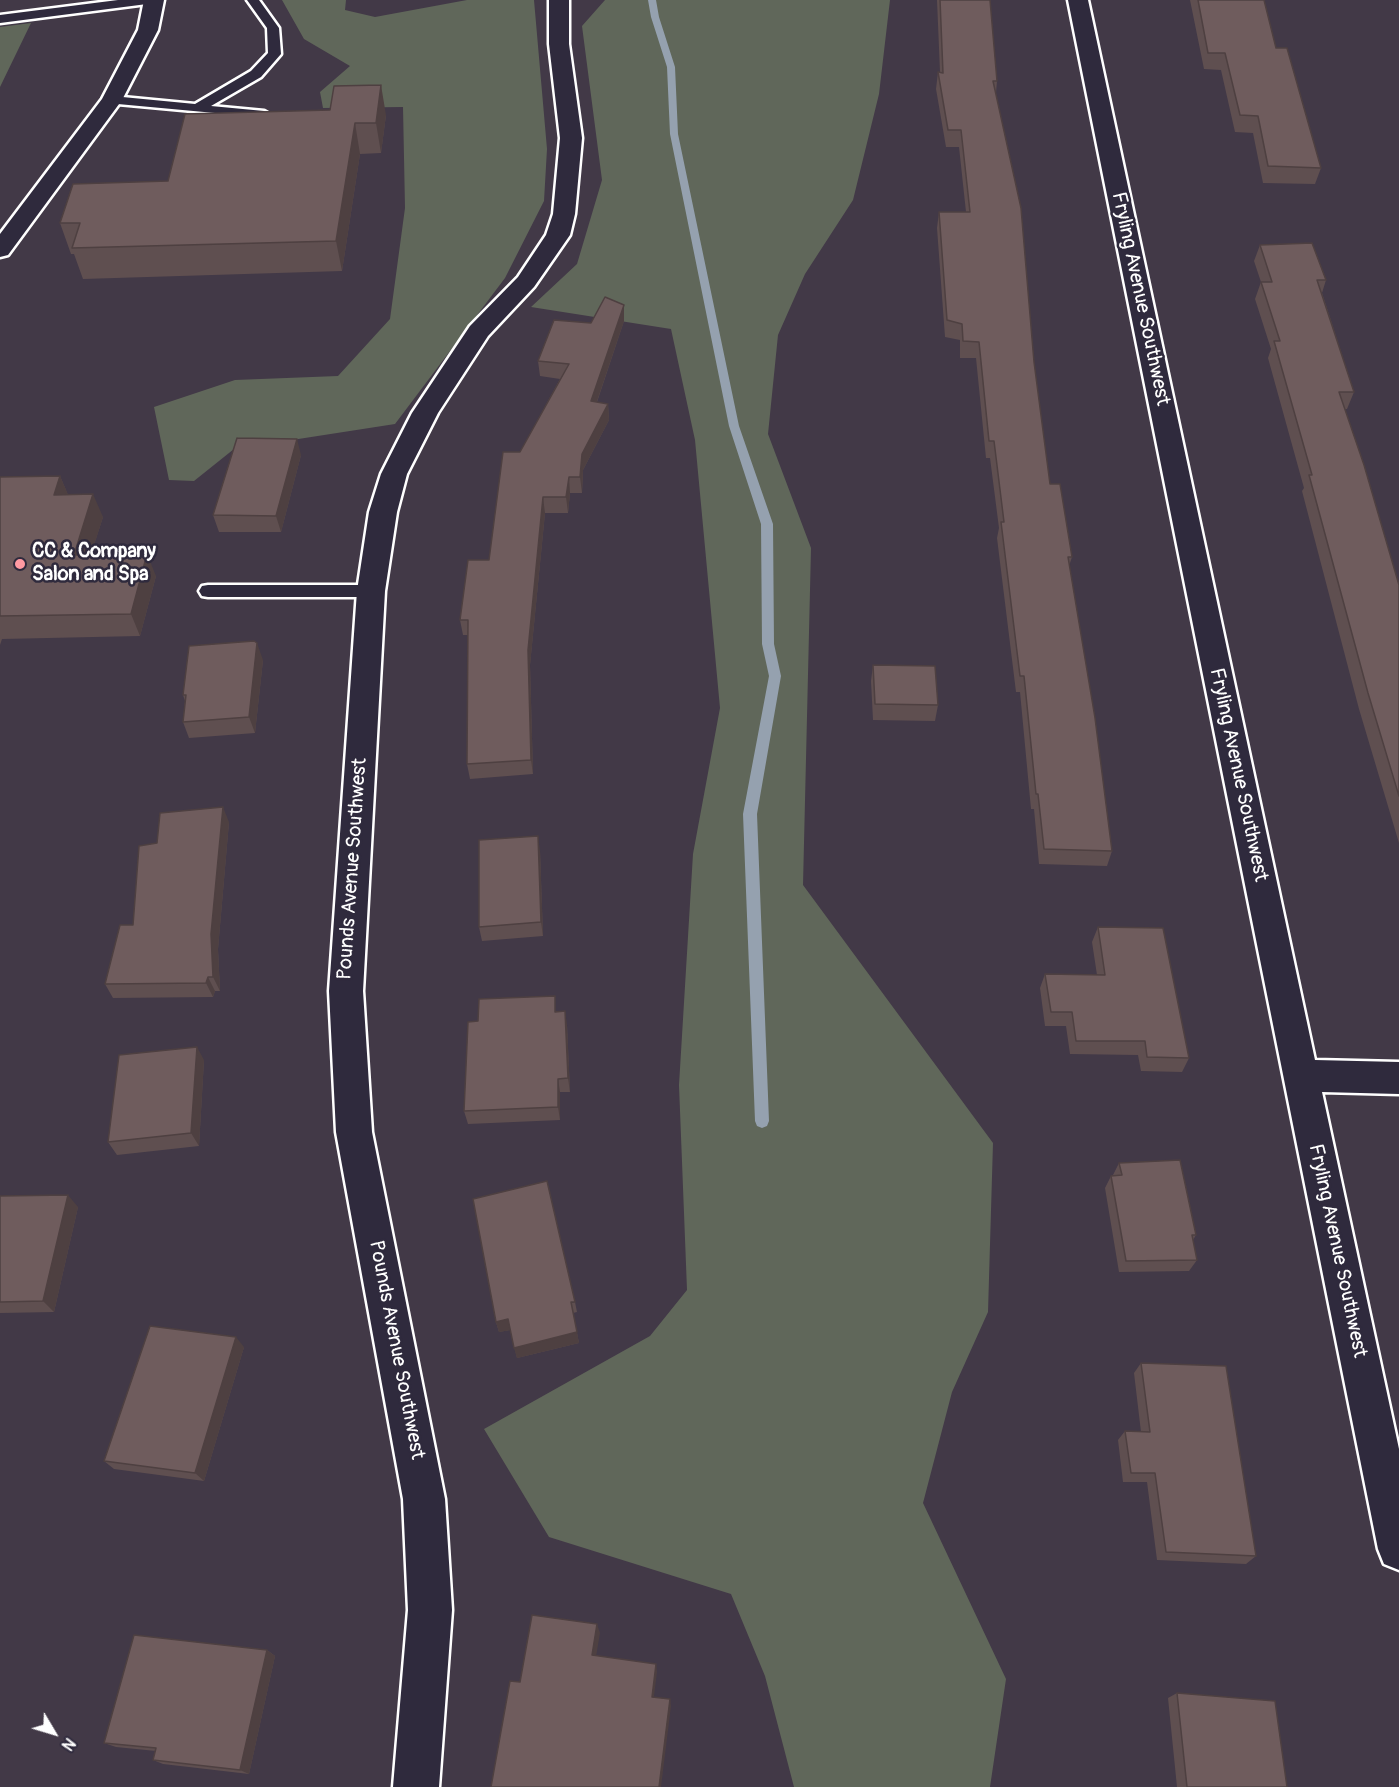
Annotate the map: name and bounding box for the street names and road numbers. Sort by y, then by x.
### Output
street label: Fryling Avenue Southwest [1106,190,1174,408]
street label: Fryling Avenue Southwest [1204,666,1272,884]
street label: Pounds Avenue Southwest [333,757,373,981]
street label: Fryling Avenue Southwest [1303,1142,1371,1360]
street label: Pounds Avenue Southwest [363,1239,429,1461]

